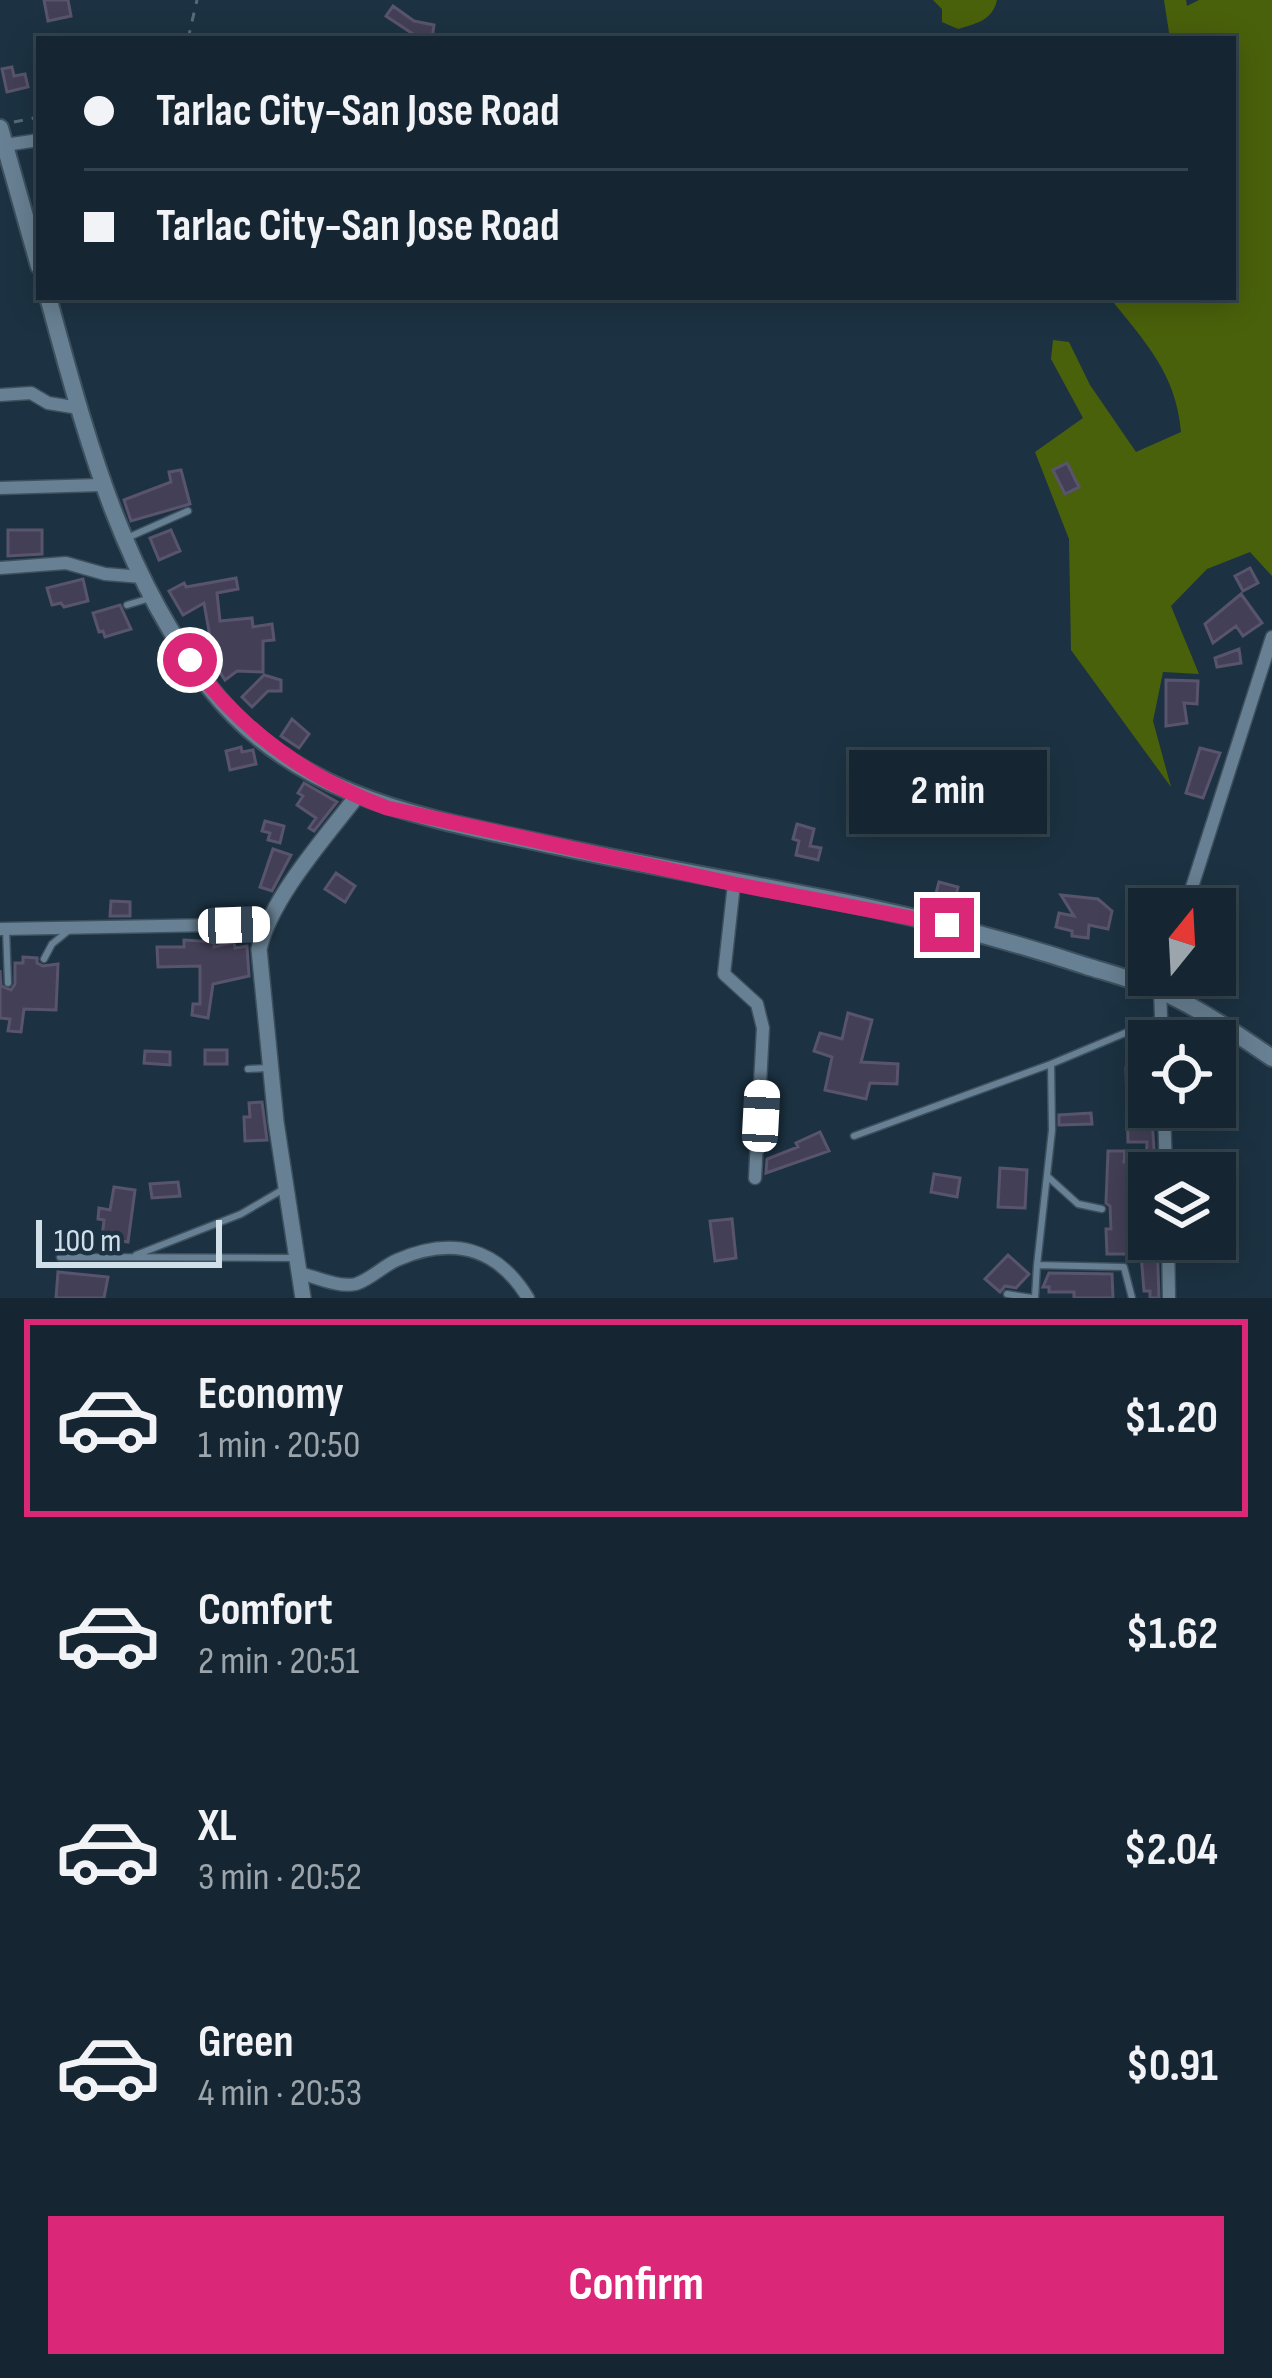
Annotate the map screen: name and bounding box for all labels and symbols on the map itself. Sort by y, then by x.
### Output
route start [163,633,217,687]
callout: 2 min [848,751,1046,835]
north arrow [1128,888,1236,996]
route end [920,898,974,952]
car [197,906,271,944]
car [741,1079,781,1153]
scale bar [36,1214,222,1267]

